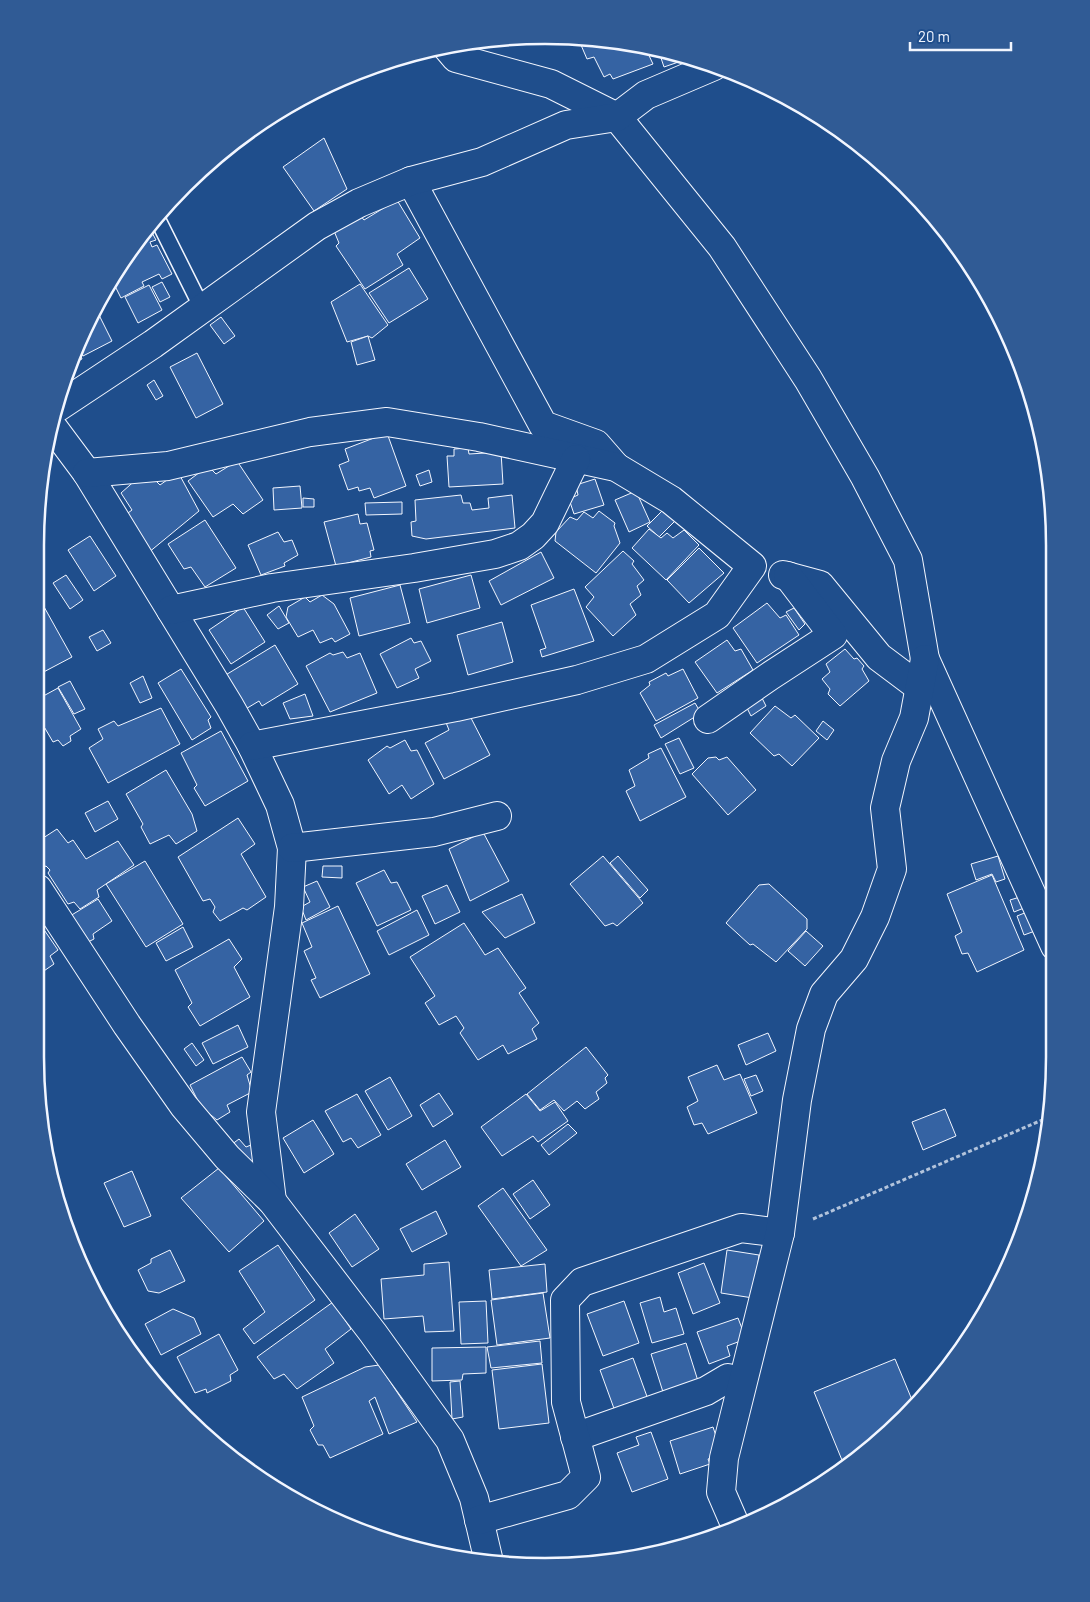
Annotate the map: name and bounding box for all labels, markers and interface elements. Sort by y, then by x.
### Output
scale bar [910,20,1011,52]
text: 20 m [918,27,950,45]

